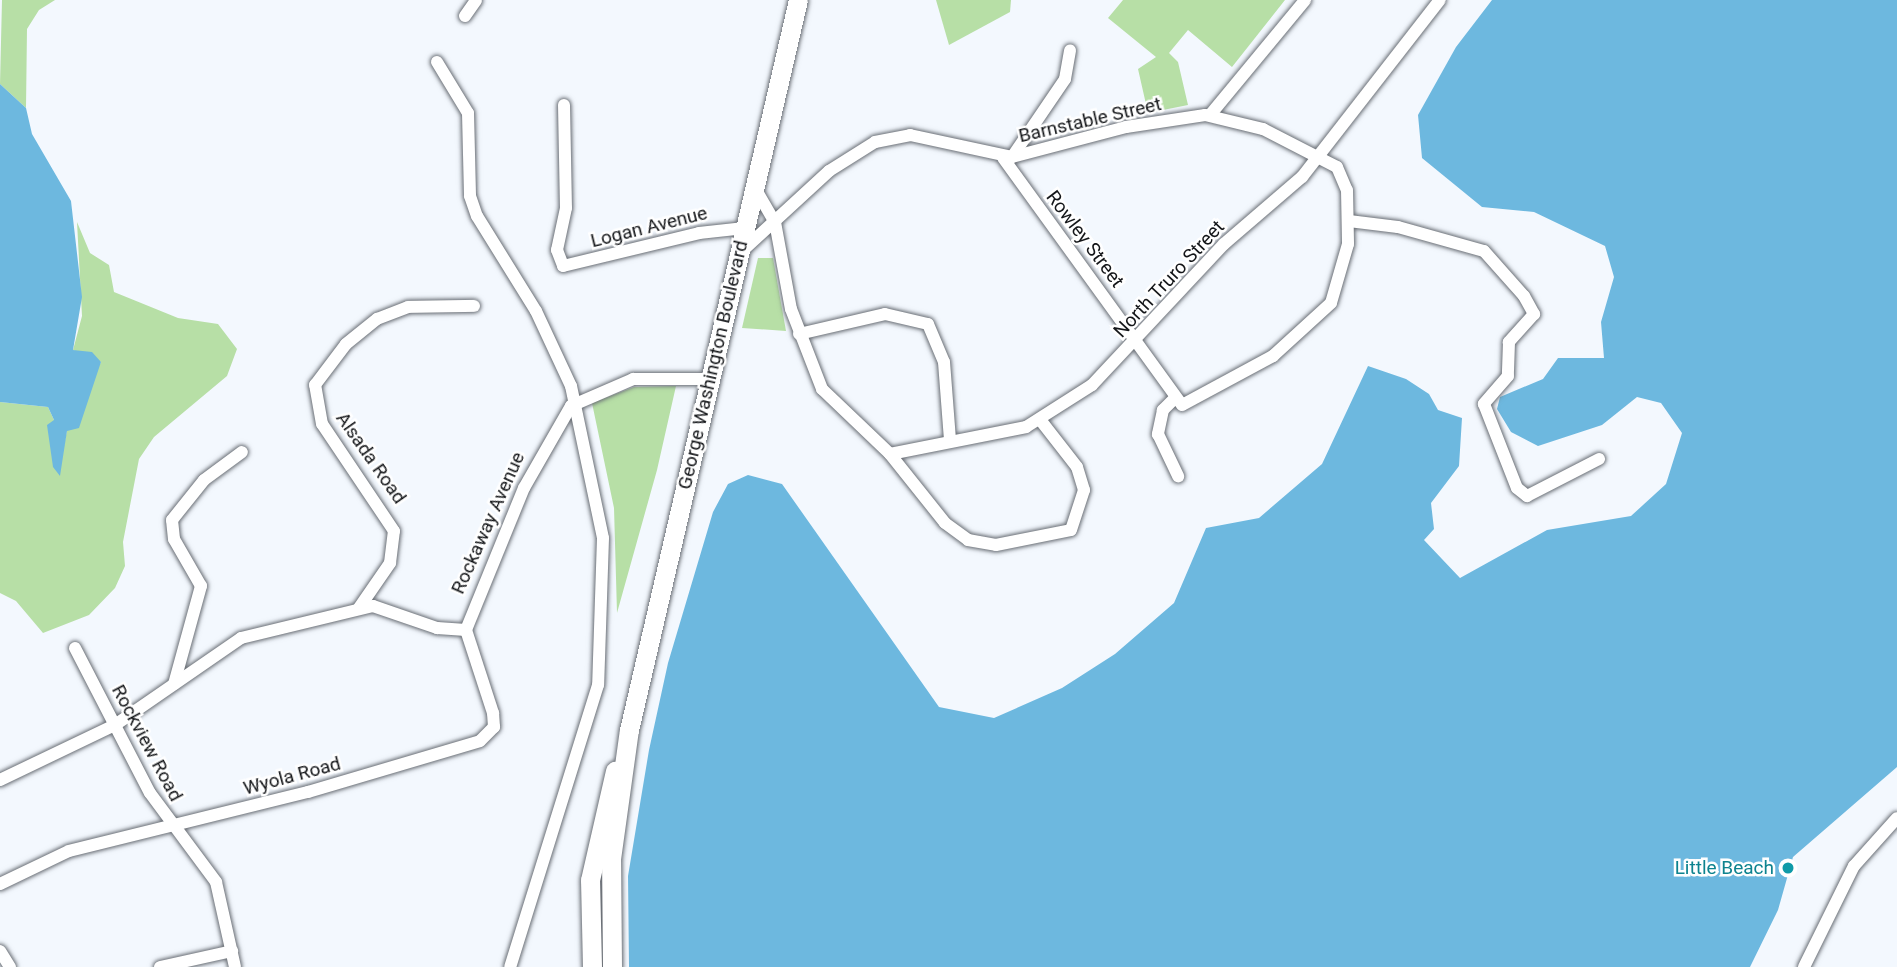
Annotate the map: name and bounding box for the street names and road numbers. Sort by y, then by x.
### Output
street label: Barnstable Street [1016,93,1164,147]
street label: Rowley Street [1041,186,1129,292]
street label: Logan Avenue [588,201,710,253]
street label: North Truro Street [1109,216,1229,342]
street label: George Washington Boulevard [673,238,753,492]
street label: Alsada Road [331,408,411,508]
street label: Rockaway Avenue [447,449,529,597]
street label: Rockview Road [107,681,187,805]
street label: Wyola Road [241,752,343,800]

